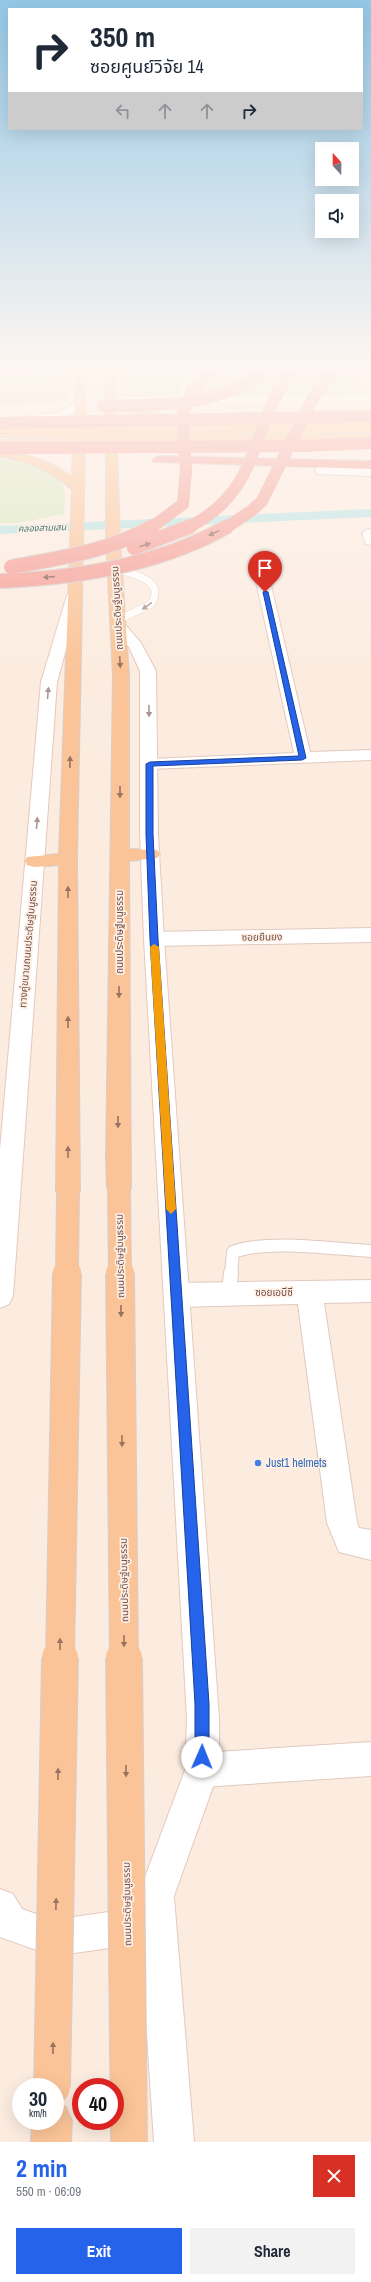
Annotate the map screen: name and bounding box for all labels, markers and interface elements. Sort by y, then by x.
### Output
text: 350 m [90,18,155,56]
icon: right [24,24,76,76]
text: ซอยศูนย์วิจัย 14 [90,54,204,79]
icon: left [112,100,134,122]
icon: ahead [154,100,176,122]
icon: ahead [196,100,218,122]
icon: right [238,100,260,122]
north arrow [315,142,359,186]
map controls [315,142,359,238]
button: sound [315,194,359,238]
water label: คลองสามเสน [18,521,67,535]
one-way arrow [209,530,220,536]
one-way arrow [139,542,151,548]
pin [248,551,282,592]
icon: arrive [254,557,276,579]
street label: ถนนประดิษฐ์มนูธรรม [108,566,126,650]
one-way arrow [43,574,55,581]
one-way arrow [141,602,152,610]
one-way arrow [116,656,123,668]
one-way arrow [44,687,51,699]
one-way arrow [146,705,152,718]
one-way arrow [67,755,73,768]
one-way arrow [117,786,123,799]
one-way arrow [34,817,41,829]
street label: ทางคู่ขนานถนนประดิษฐ์มนูธรรม [16,880,40,1008]
one-way arrow [65,885,71,898]
street label: ถนนประดิษฐ์มนูธรรม [113,890,126,974]
street label: ซอยยืนยง [242,930,282,944]
one-way arrow [116,986,122,999]
one-way arrow [65,1015,71,1028]
one-way arrow [115,1116,121,1129]
one-way arrow [65,1145,71,1158]
street label: ถนนประดิษฐ์มนูธรรม [113,1214,127,1298]
street label: ซอยเอบีซี [255,1286,293,1299]
one-way arrow [118,1305,124,1318]
one-way arrow [119,1435,125,1448]
place label: Just1 helmets [266,1455,327,1471]
marker: Just1 helmets [253,1458,263,1468]
street label: ถนนประดิษฐ์มนูธรรม [117,1538,131,1622]
one-way arrow [121,1635,127,1648]
one-way arrow [57,1637,63,1650]
position arrow [181,1736,223,1778]
one-way arrow [122,1765,129,1777]
one-way arrow [55,1767,61,1780]
street label: ถนนประดิษฐ์มนูธรรม [120,1862,134,1946]
one-way arrow [52,1898,59,1910]
one-way arrow [50,2041,56,2054]
speed limit sign: 40 [72,2078,124,2130]
text: 30 [29,2085,47,2112]
text: km/h [29,2107,47,2120]
text: 2 min [16,2152,67,2184]
button: close [313,2155,355,2197]
text: 550 m · 06:09 [16,2183,81,2200]
button: Exit [16,2228,182,2274]
button: Share [190,2228,355,2274]

